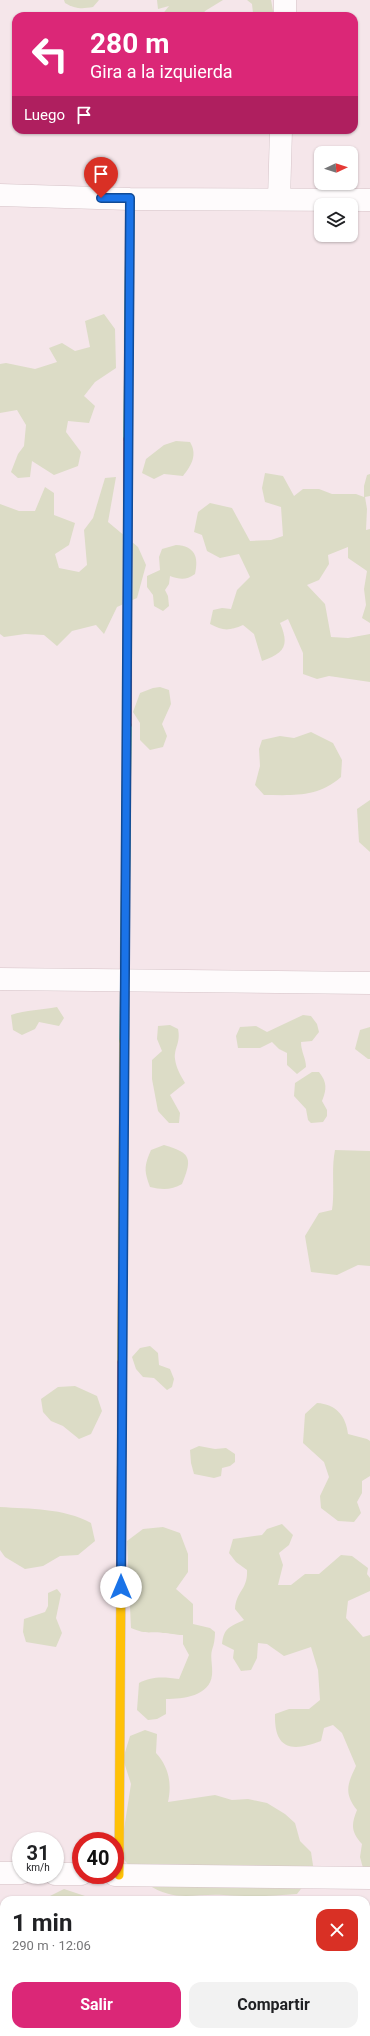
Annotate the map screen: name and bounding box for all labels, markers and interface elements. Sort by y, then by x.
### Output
text: 280 m [90,27,169,60]
icon: left [24,28,76,80]
text: Gira a la izquierda [90,61,233,82]
icon: arrive [73,104,95,126]
text: Luego [24,106,65,124]
north arrow [314,146,358,190]
map controls [314,146,358,242]
pin [84,157,118,198]
icon: arrive [90,163,112,185]
button: layers [314,198,358,242]
position arrow [100,1566,142,1608]
speed limit sign: 40 [72,1832,124,1884]
text: 31 [27,1841,49,1865]
text: km/h [26,1862,50,1873]
text: 1 min [12,1909,72,1937]
button: close [316,1909,358,1951]
text: 290 m · 12:06 [12,1938,91,1953]
button: Salir [12,1982,181,2028]
button: Compartir [189,1982,358,2028]

